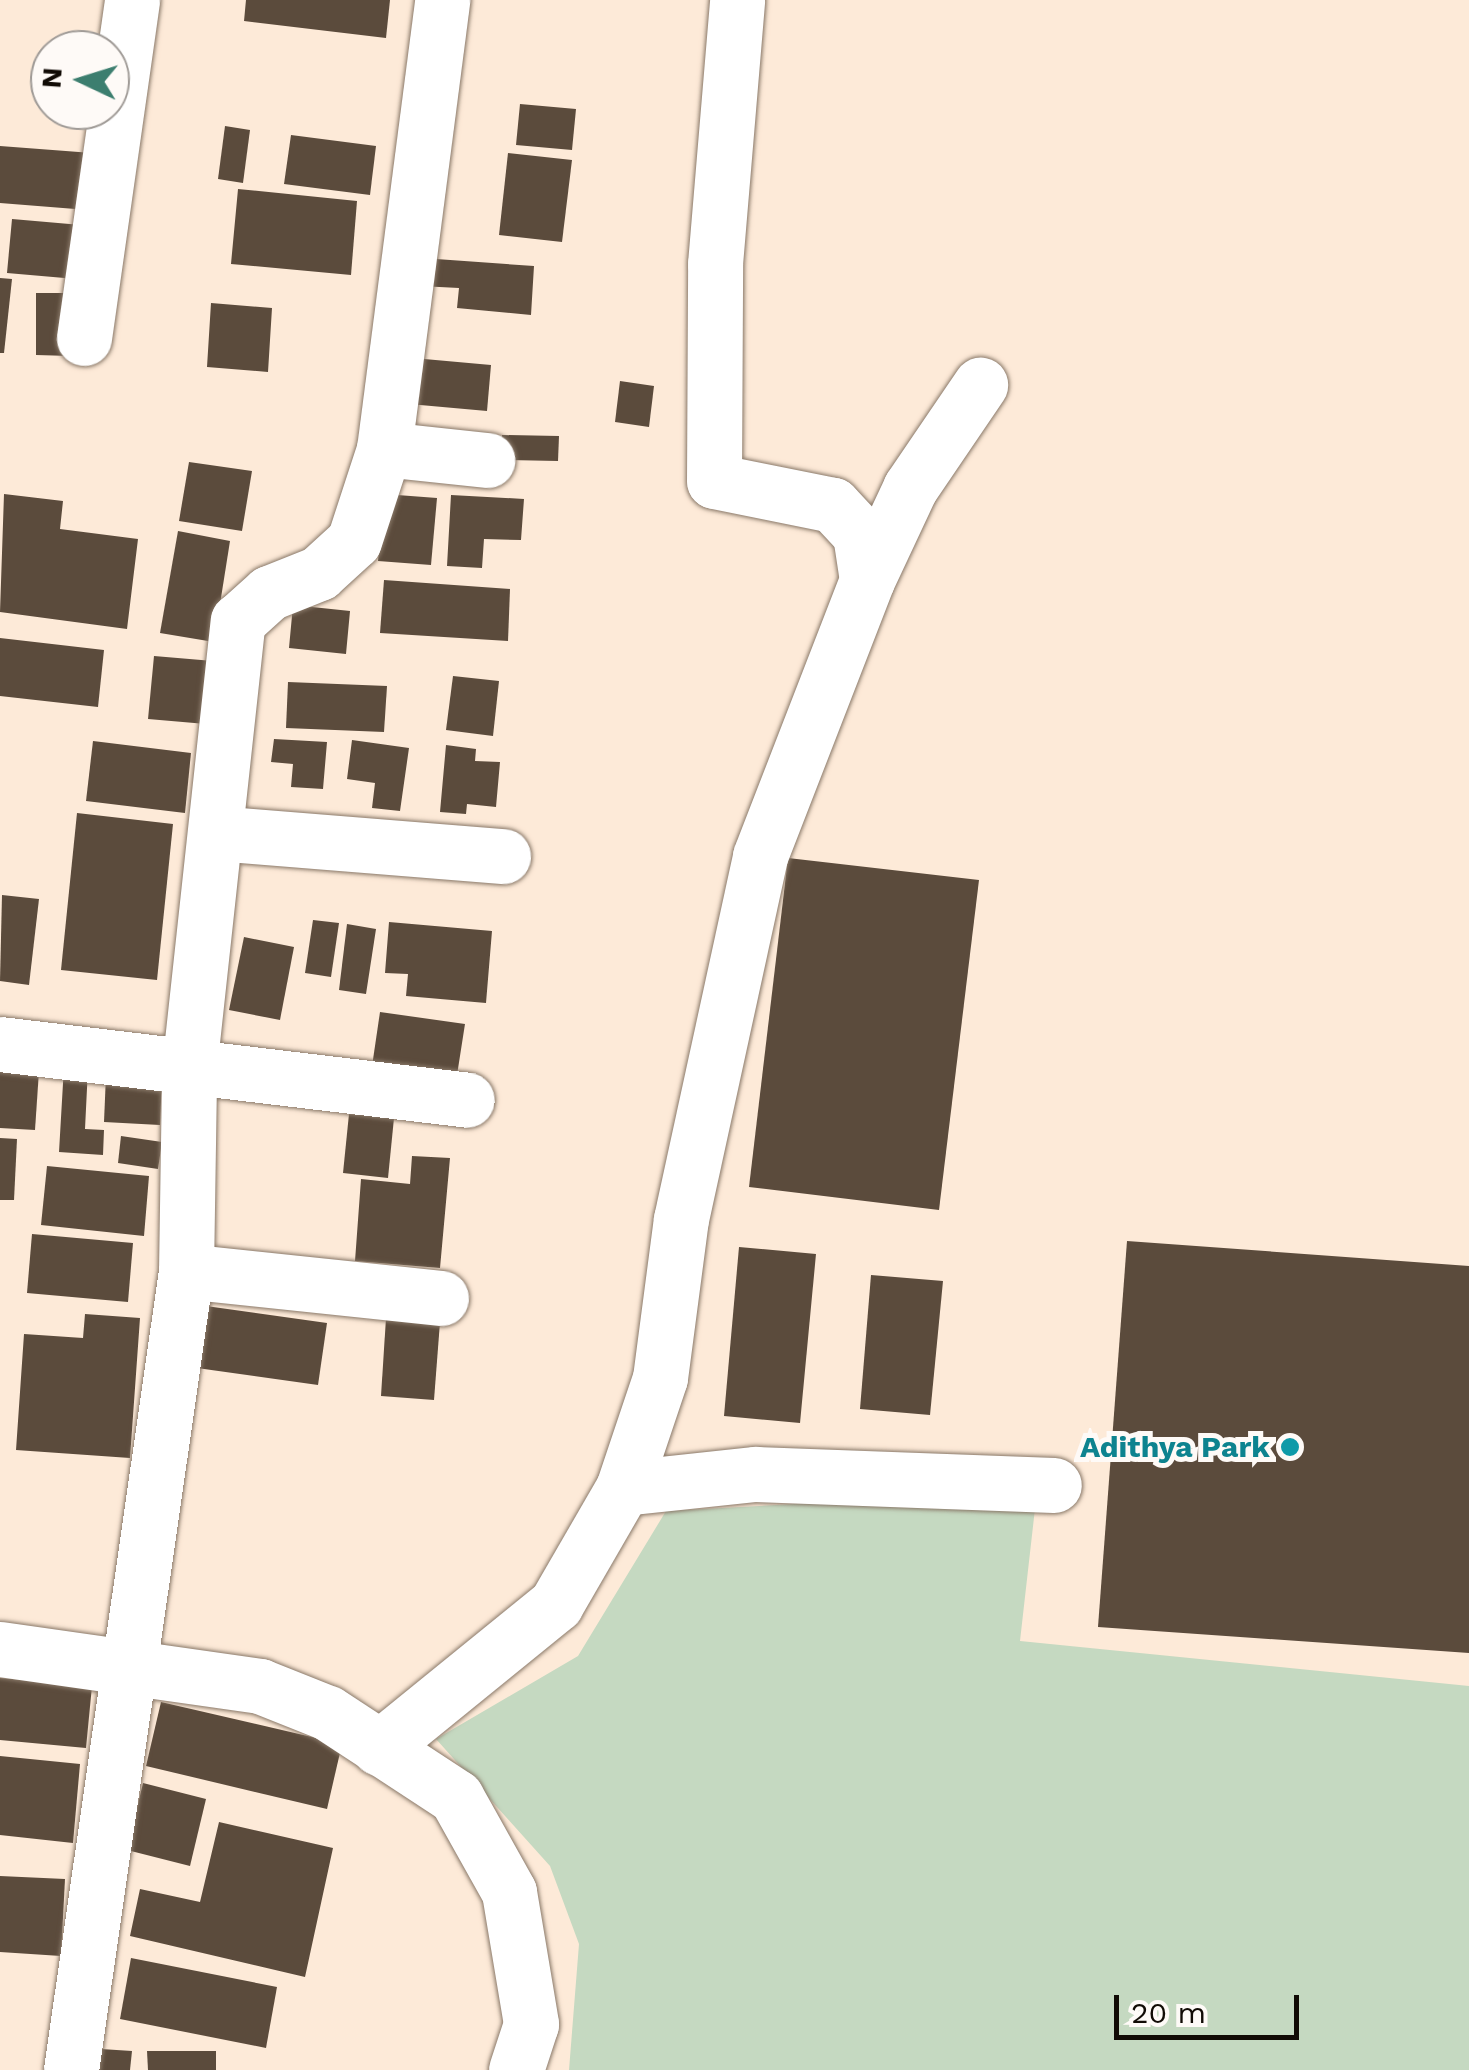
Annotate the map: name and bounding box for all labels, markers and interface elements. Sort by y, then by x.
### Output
north arrow [30,30,130,130]
text: N [34,67,69,90]
place label: Adithya Park [1080,1429,1270,1465]
marker: Adithya Park [1279,1436,1301,1458]
scale bar [1119,1975,1304,2037]
text: 20 m [1131,1995,1206,2030]

